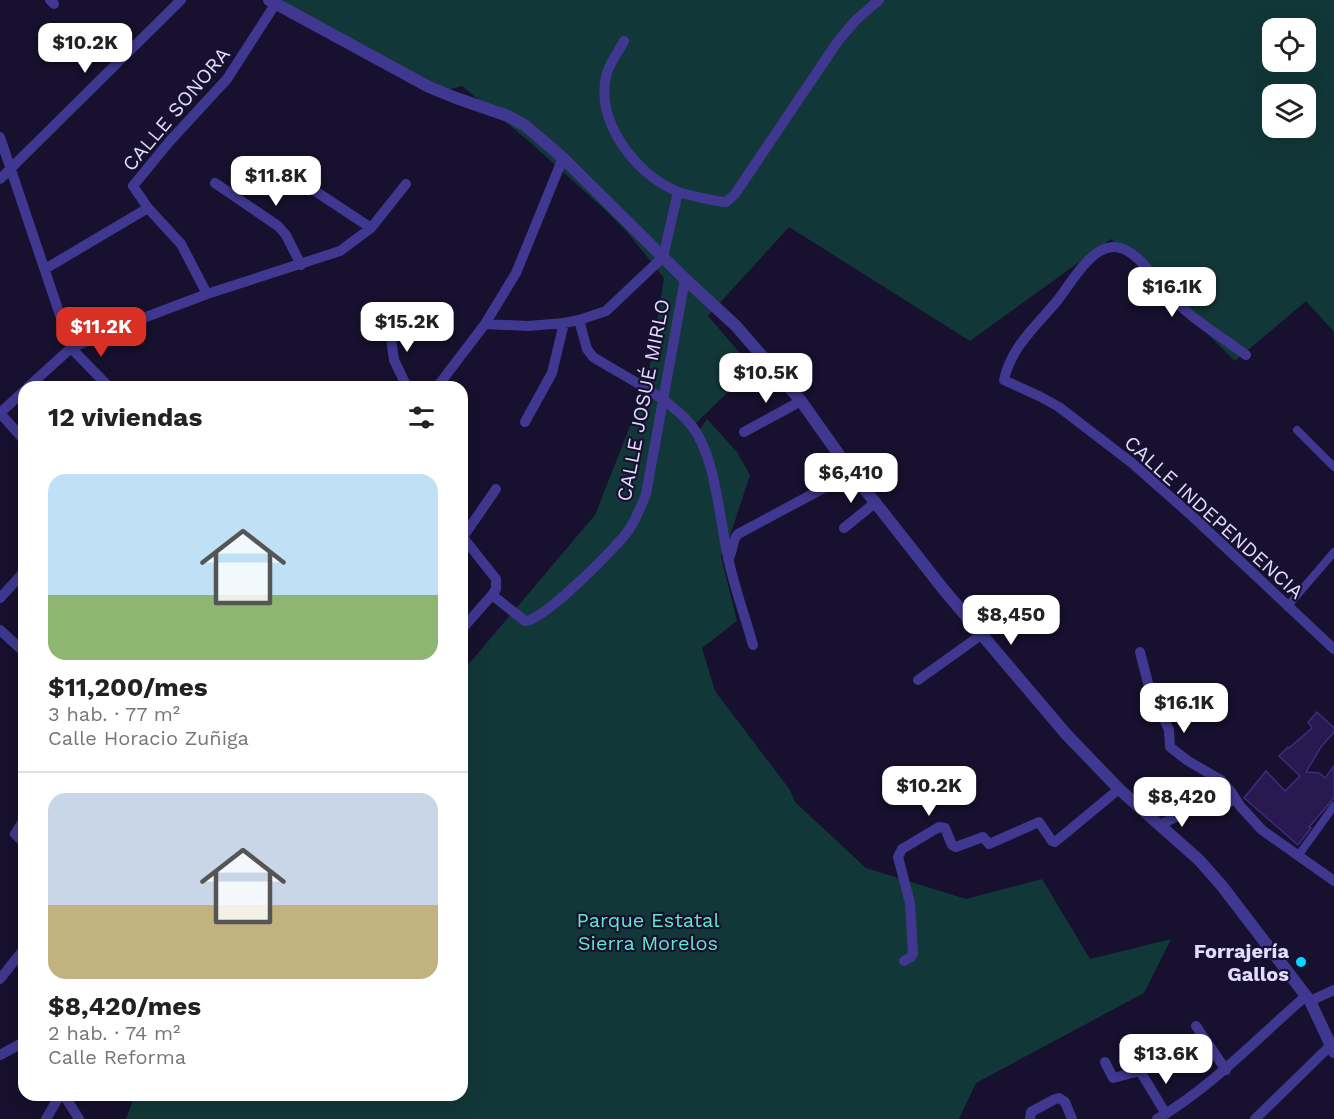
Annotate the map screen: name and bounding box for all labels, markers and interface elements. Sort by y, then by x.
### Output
map controls [1262,18,1316,138]
button: locate [1262,18,1316,72]
pin: $10.2K [36,23,134,74]
text: $10.2K [52,30,118,54]
street label: CALLE SONORA [117,42,235,176]
button: layers [1262,84,1316,138]
pin: $11.8K [227,156,325,207]
text: $11.8K [245,163,307,187]
pin: $16.1K [1123,267,1221,318]
text: $16.1K [1142,274,1202,298]
street label: CALLE JOSUÉ MIRLO [612,297,674,503]
pin: $15.2K [358,302,456,353]
pin: $11.2K [52,307,150,358]
text: $15.2K [375,309,439,333]
text: $11.2K [70,314,132,338]
pin: $10.5K [717,353,815,404]
text: $10.5K [733,360,799,384]
icon: filters [405,401,438,434]
text: 12 viviendas [48,402,202,432]
street label: CALLE INDEPENDENCIA [1120,430,1308,604]
pin: $6,410 [802,453,900,504]
text: $6,410 [819,460,883,484]
icon: home [189,513,297,621]
pin: $8,450 [962,595,1060,646]
text: $8,450 [977,602,1045,626]
text: $11,200/mes [48,672,208,702]
pin: $16.1K [1135,683,1233,734]
text: $16.1K [1154,690,1214,714]
text: 3 hab. · 77 m² [48,702,180,726]
text: Calle Horacio Zuñiga [48,726,249,750]
pin: $10.2K [880,766,978,817]
text: $10.2K [896,773,962,797]
pin: $8,420 [1133,777,1231,828]
text: $8,420 [1148,784,1216,808]
icon: home [189,832,297,940]
park label: Parque Estatal Sierra Morelos [576,908,720,955]
place label: Forrajería Gallos [1194,939,1289,986]
marker: Forrajería Gallos [1294,955,1308,969]
text: $8,420/mes [48,991,201,1021]
text: 2 hab. · 74 m² [48,1021,180,1045]
pin: $13.6K [1117,1034,1215,1085]
text: $13.6K [1133,1041,1199,1065]
text: Calle Reforma [48,1045,186,1069]

